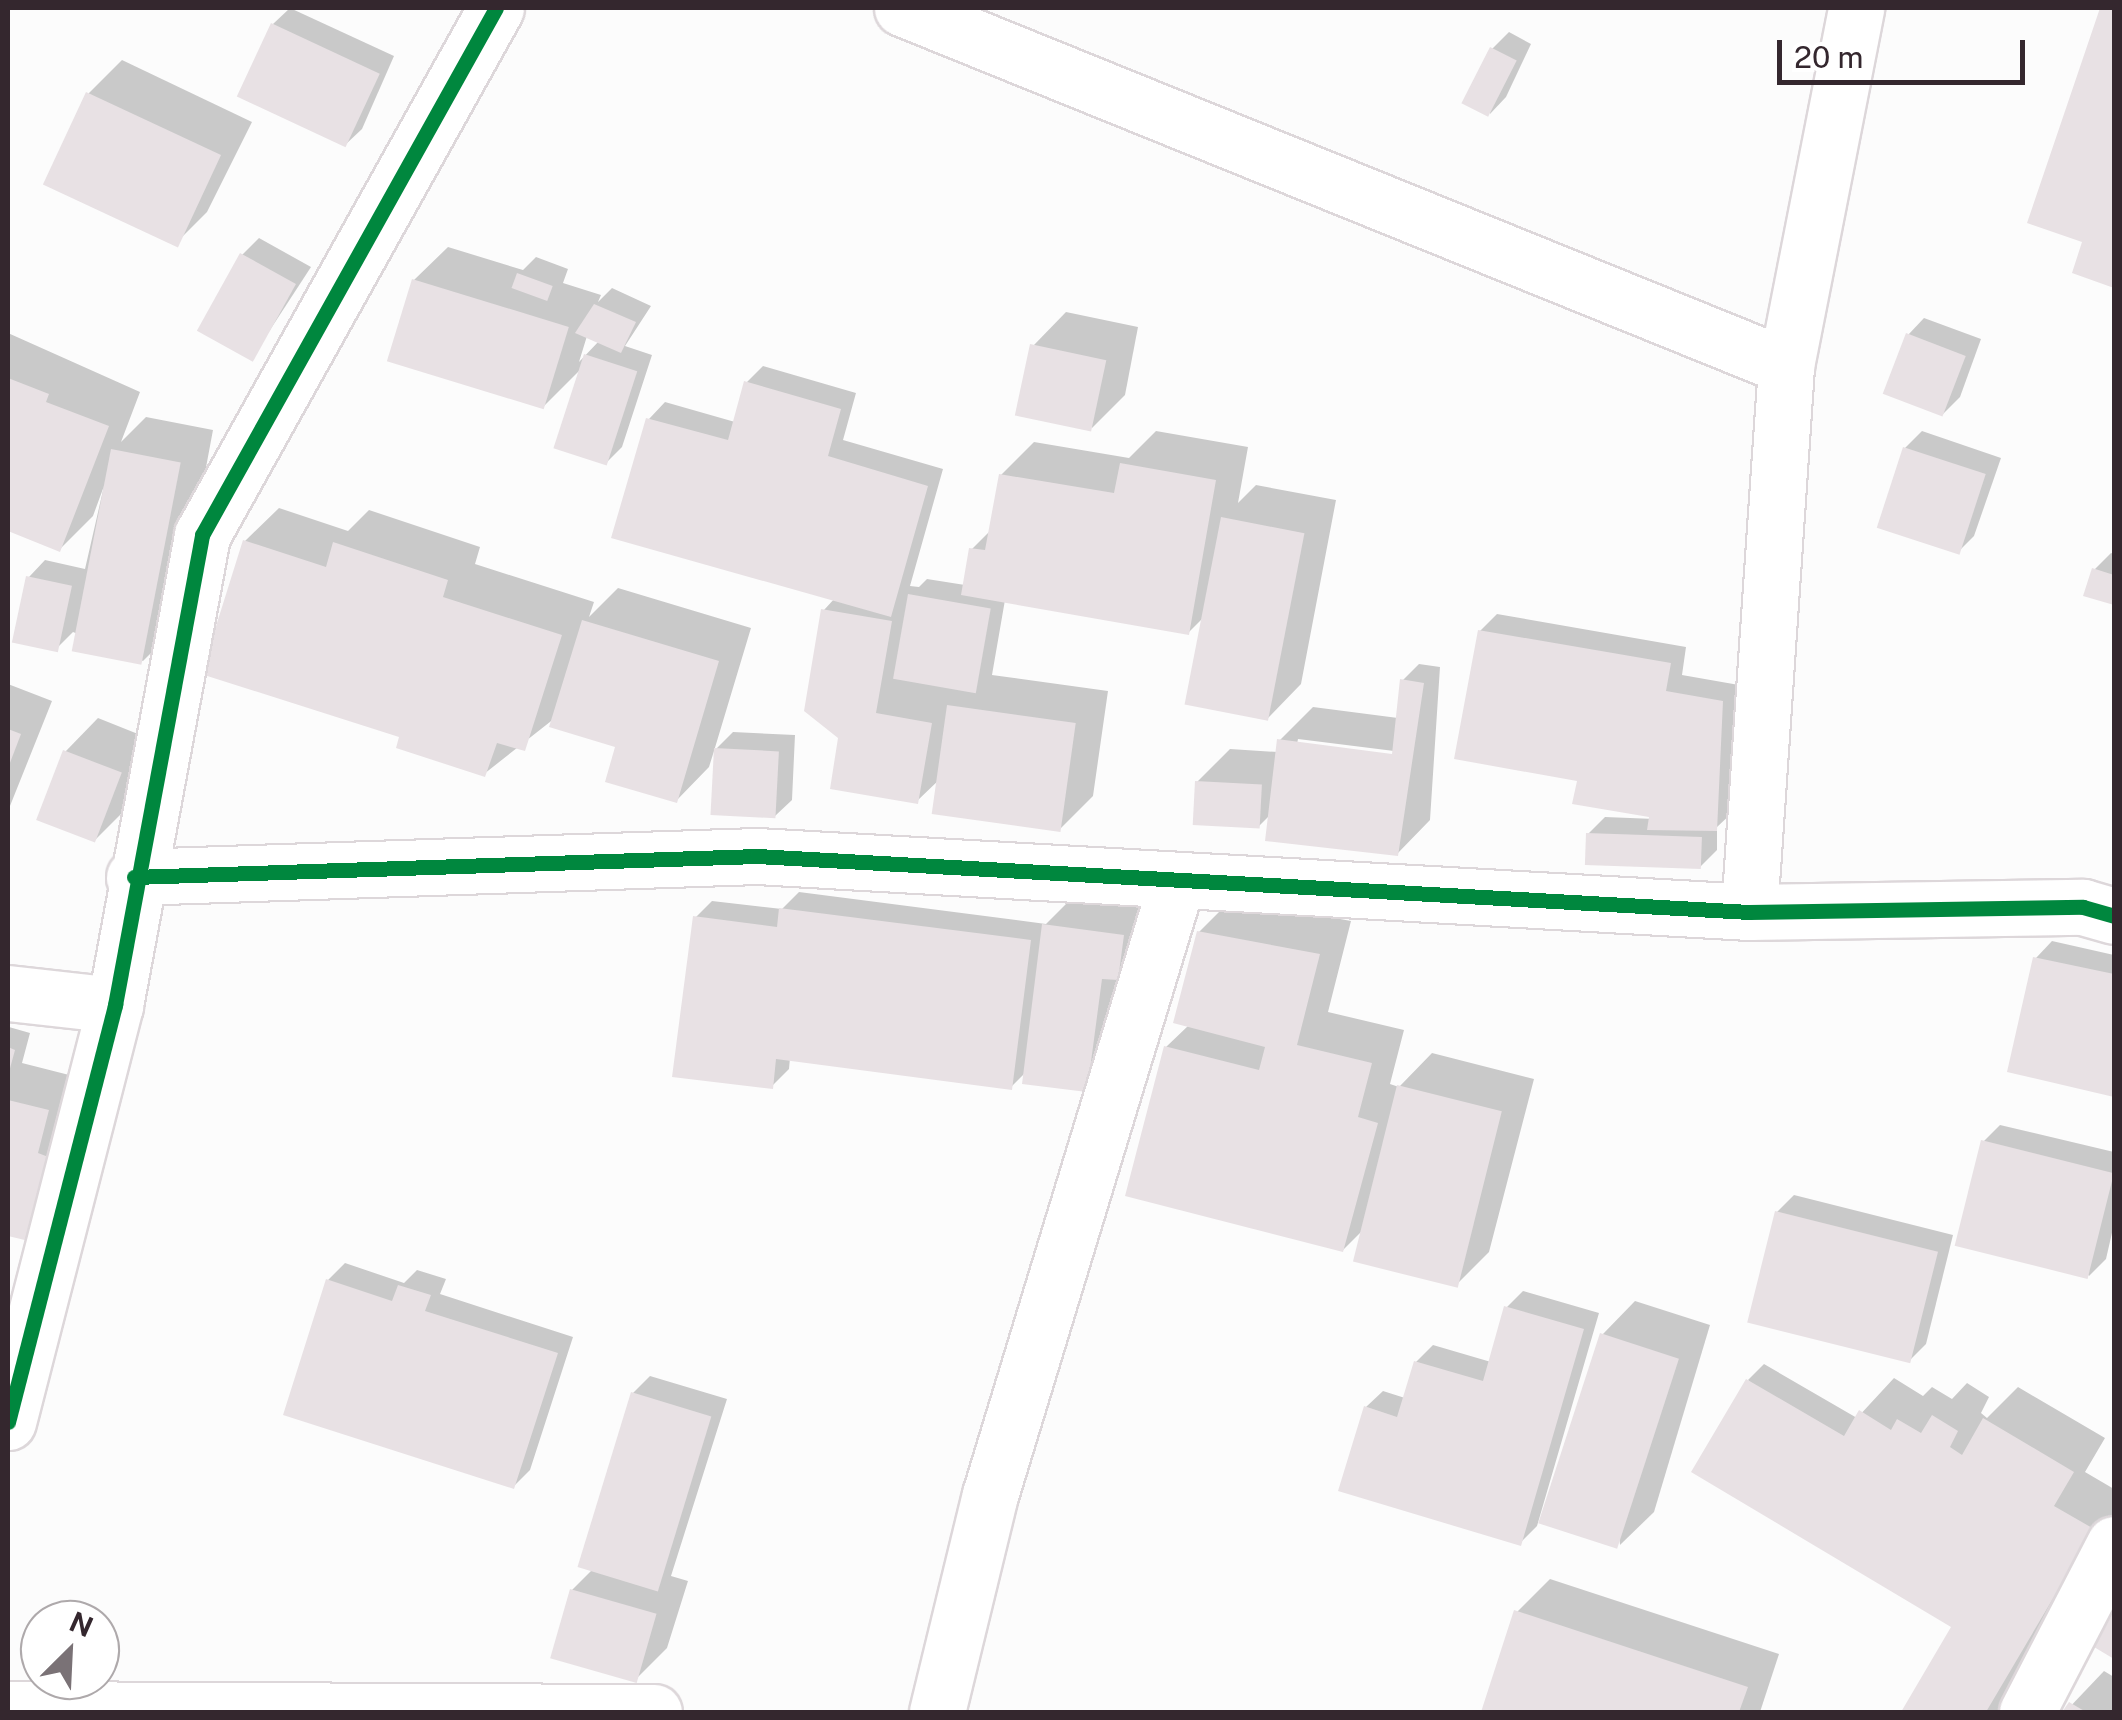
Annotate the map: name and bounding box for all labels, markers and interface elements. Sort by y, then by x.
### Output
scale bar [1782,20,2030,82]
text: 20 m [1794,39,1863,75]
north arrow [20,1600,120,1700]
text: N [65,1604,98,1643]

